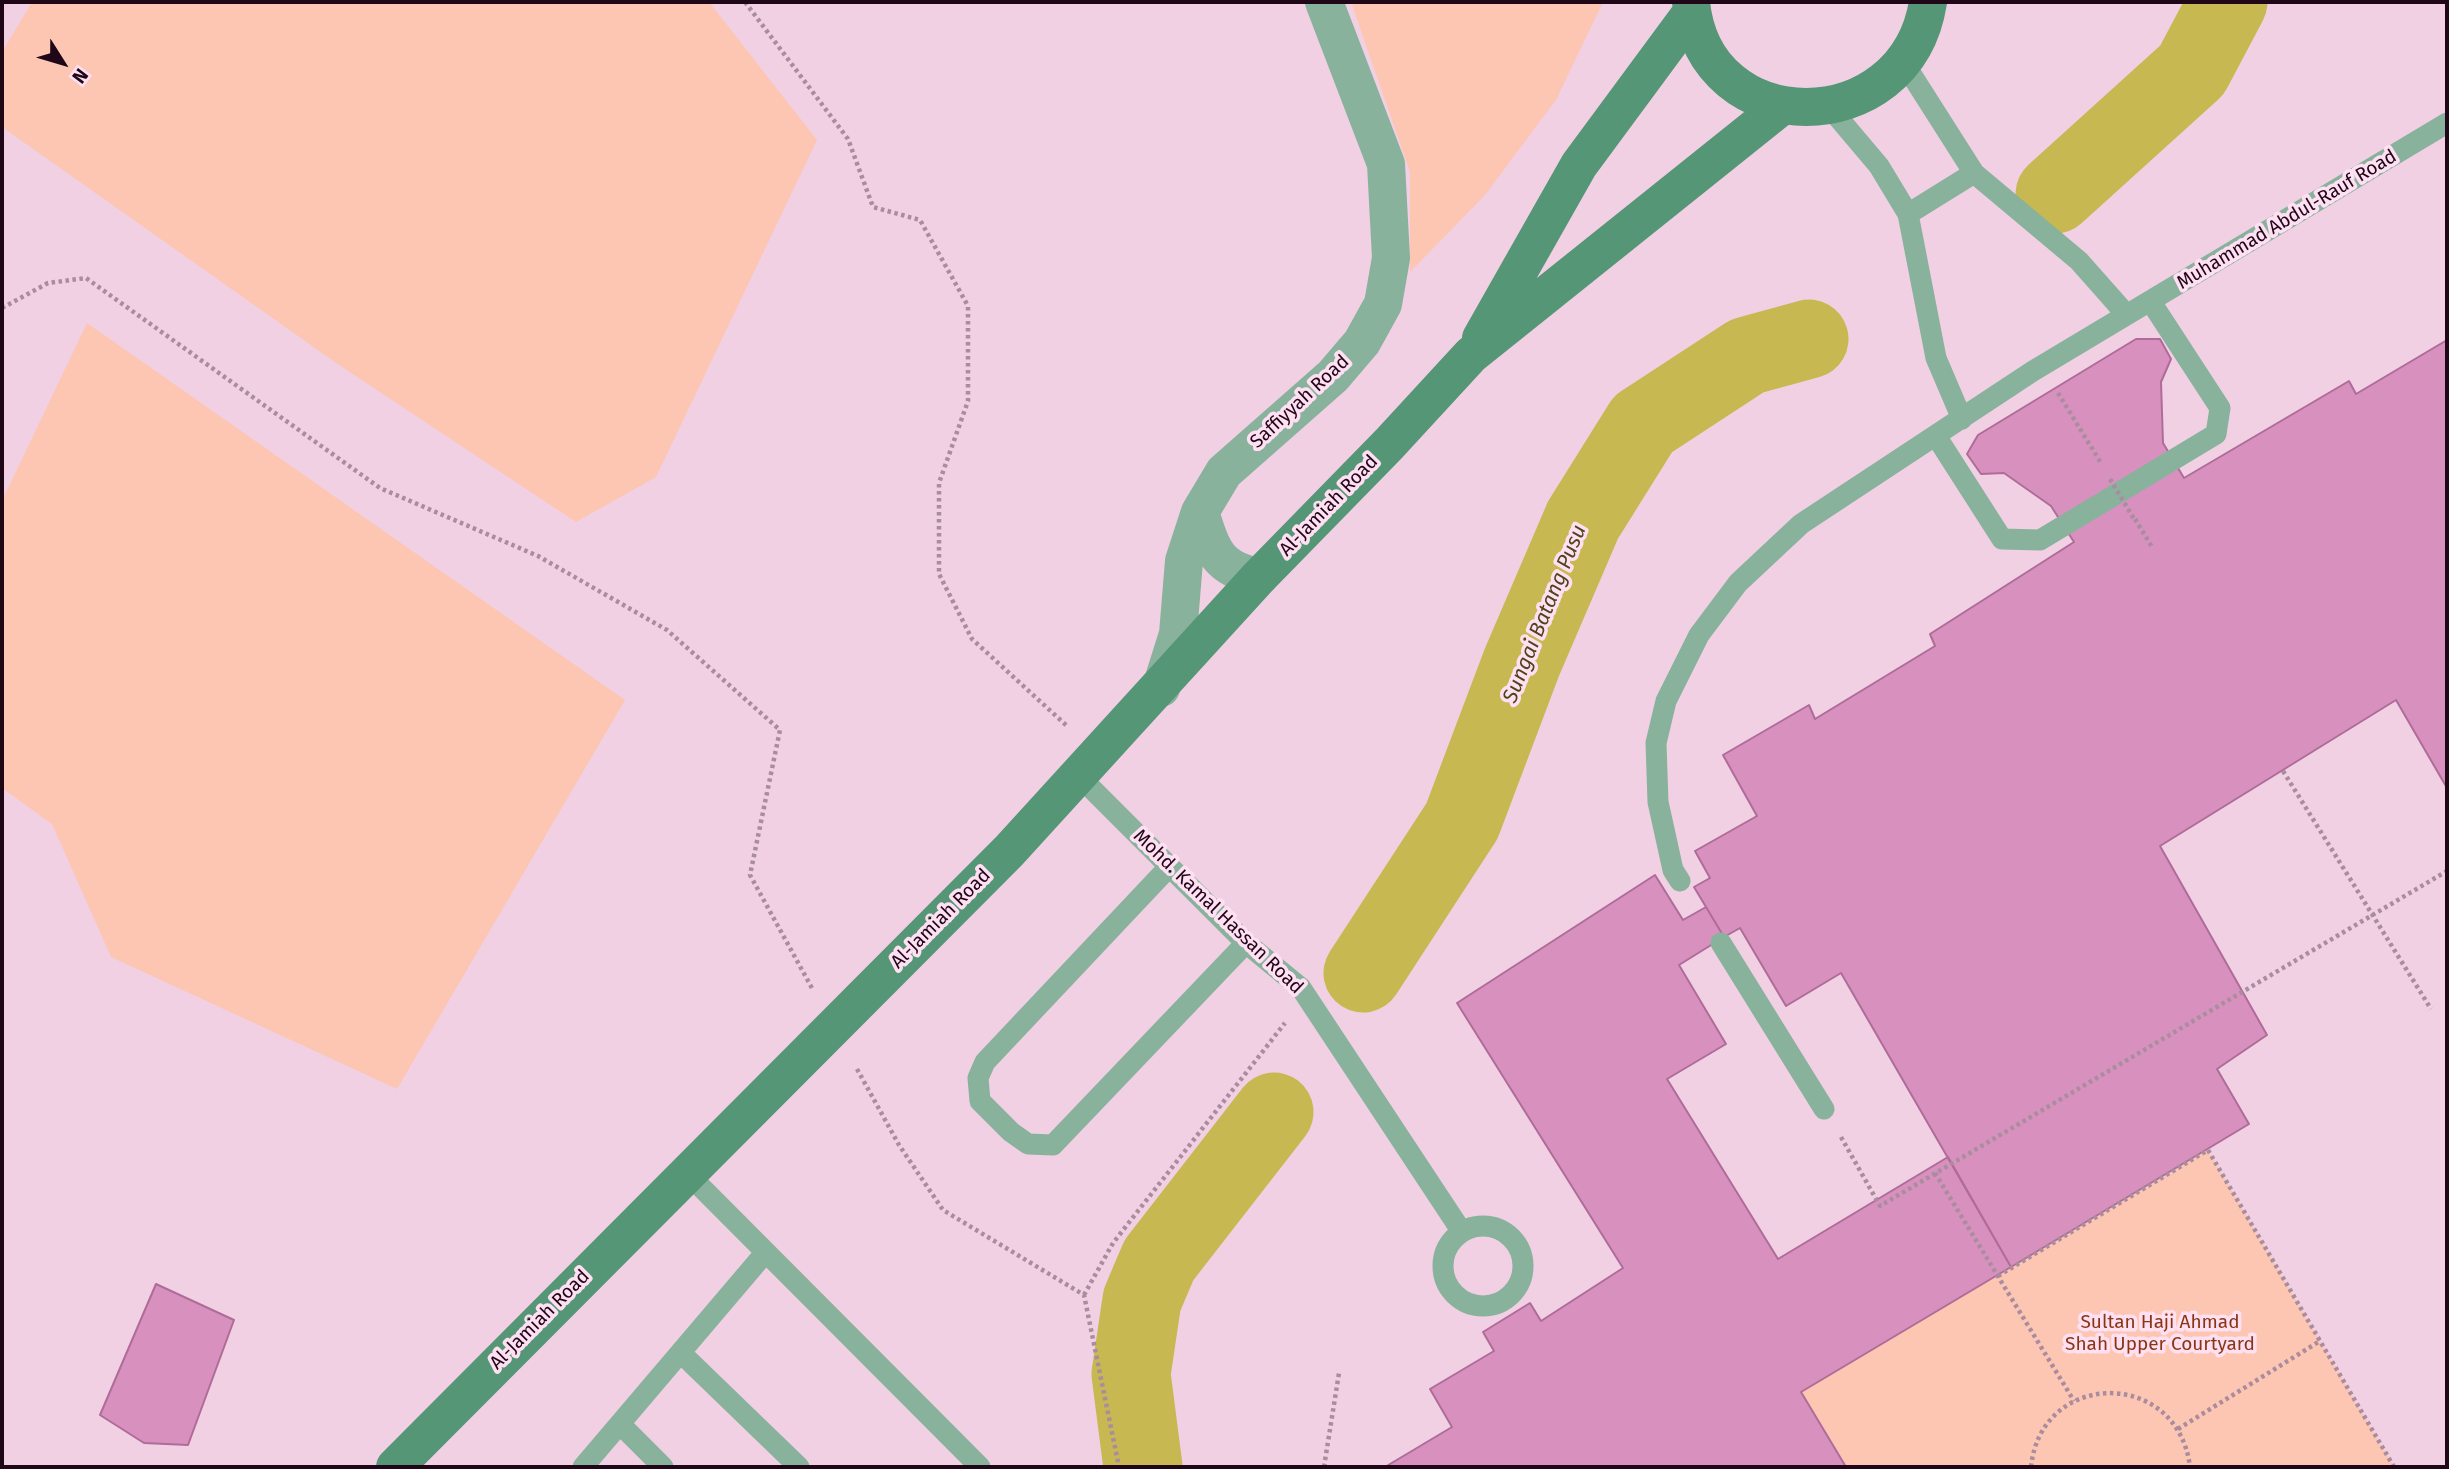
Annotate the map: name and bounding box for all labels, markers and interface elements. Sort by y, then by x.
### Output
north arrow [28,28,98,98]
text: N [67,64,93,88]
street label: Muhammad Abdul-Rauf Road [2173,145,2401,295]
street label: Saffiyyah Road [1246,350,1354,454]
street label: Al-Jamiah Road [1275,451,1383,561]
water label: Sungai Batang Pusu [1498,521,1592,707]
street label: Mohd. Kamal Hassan Road [1128,825,1308,999]
street label: Al-Jamiah Road [886,864,996,974]
street label: Al-Jamiah Road [485,1265,595,1375]
park label: Sultan Haji Ahmad Shah Upper Courtyard [2065,1312,2255,1356]

